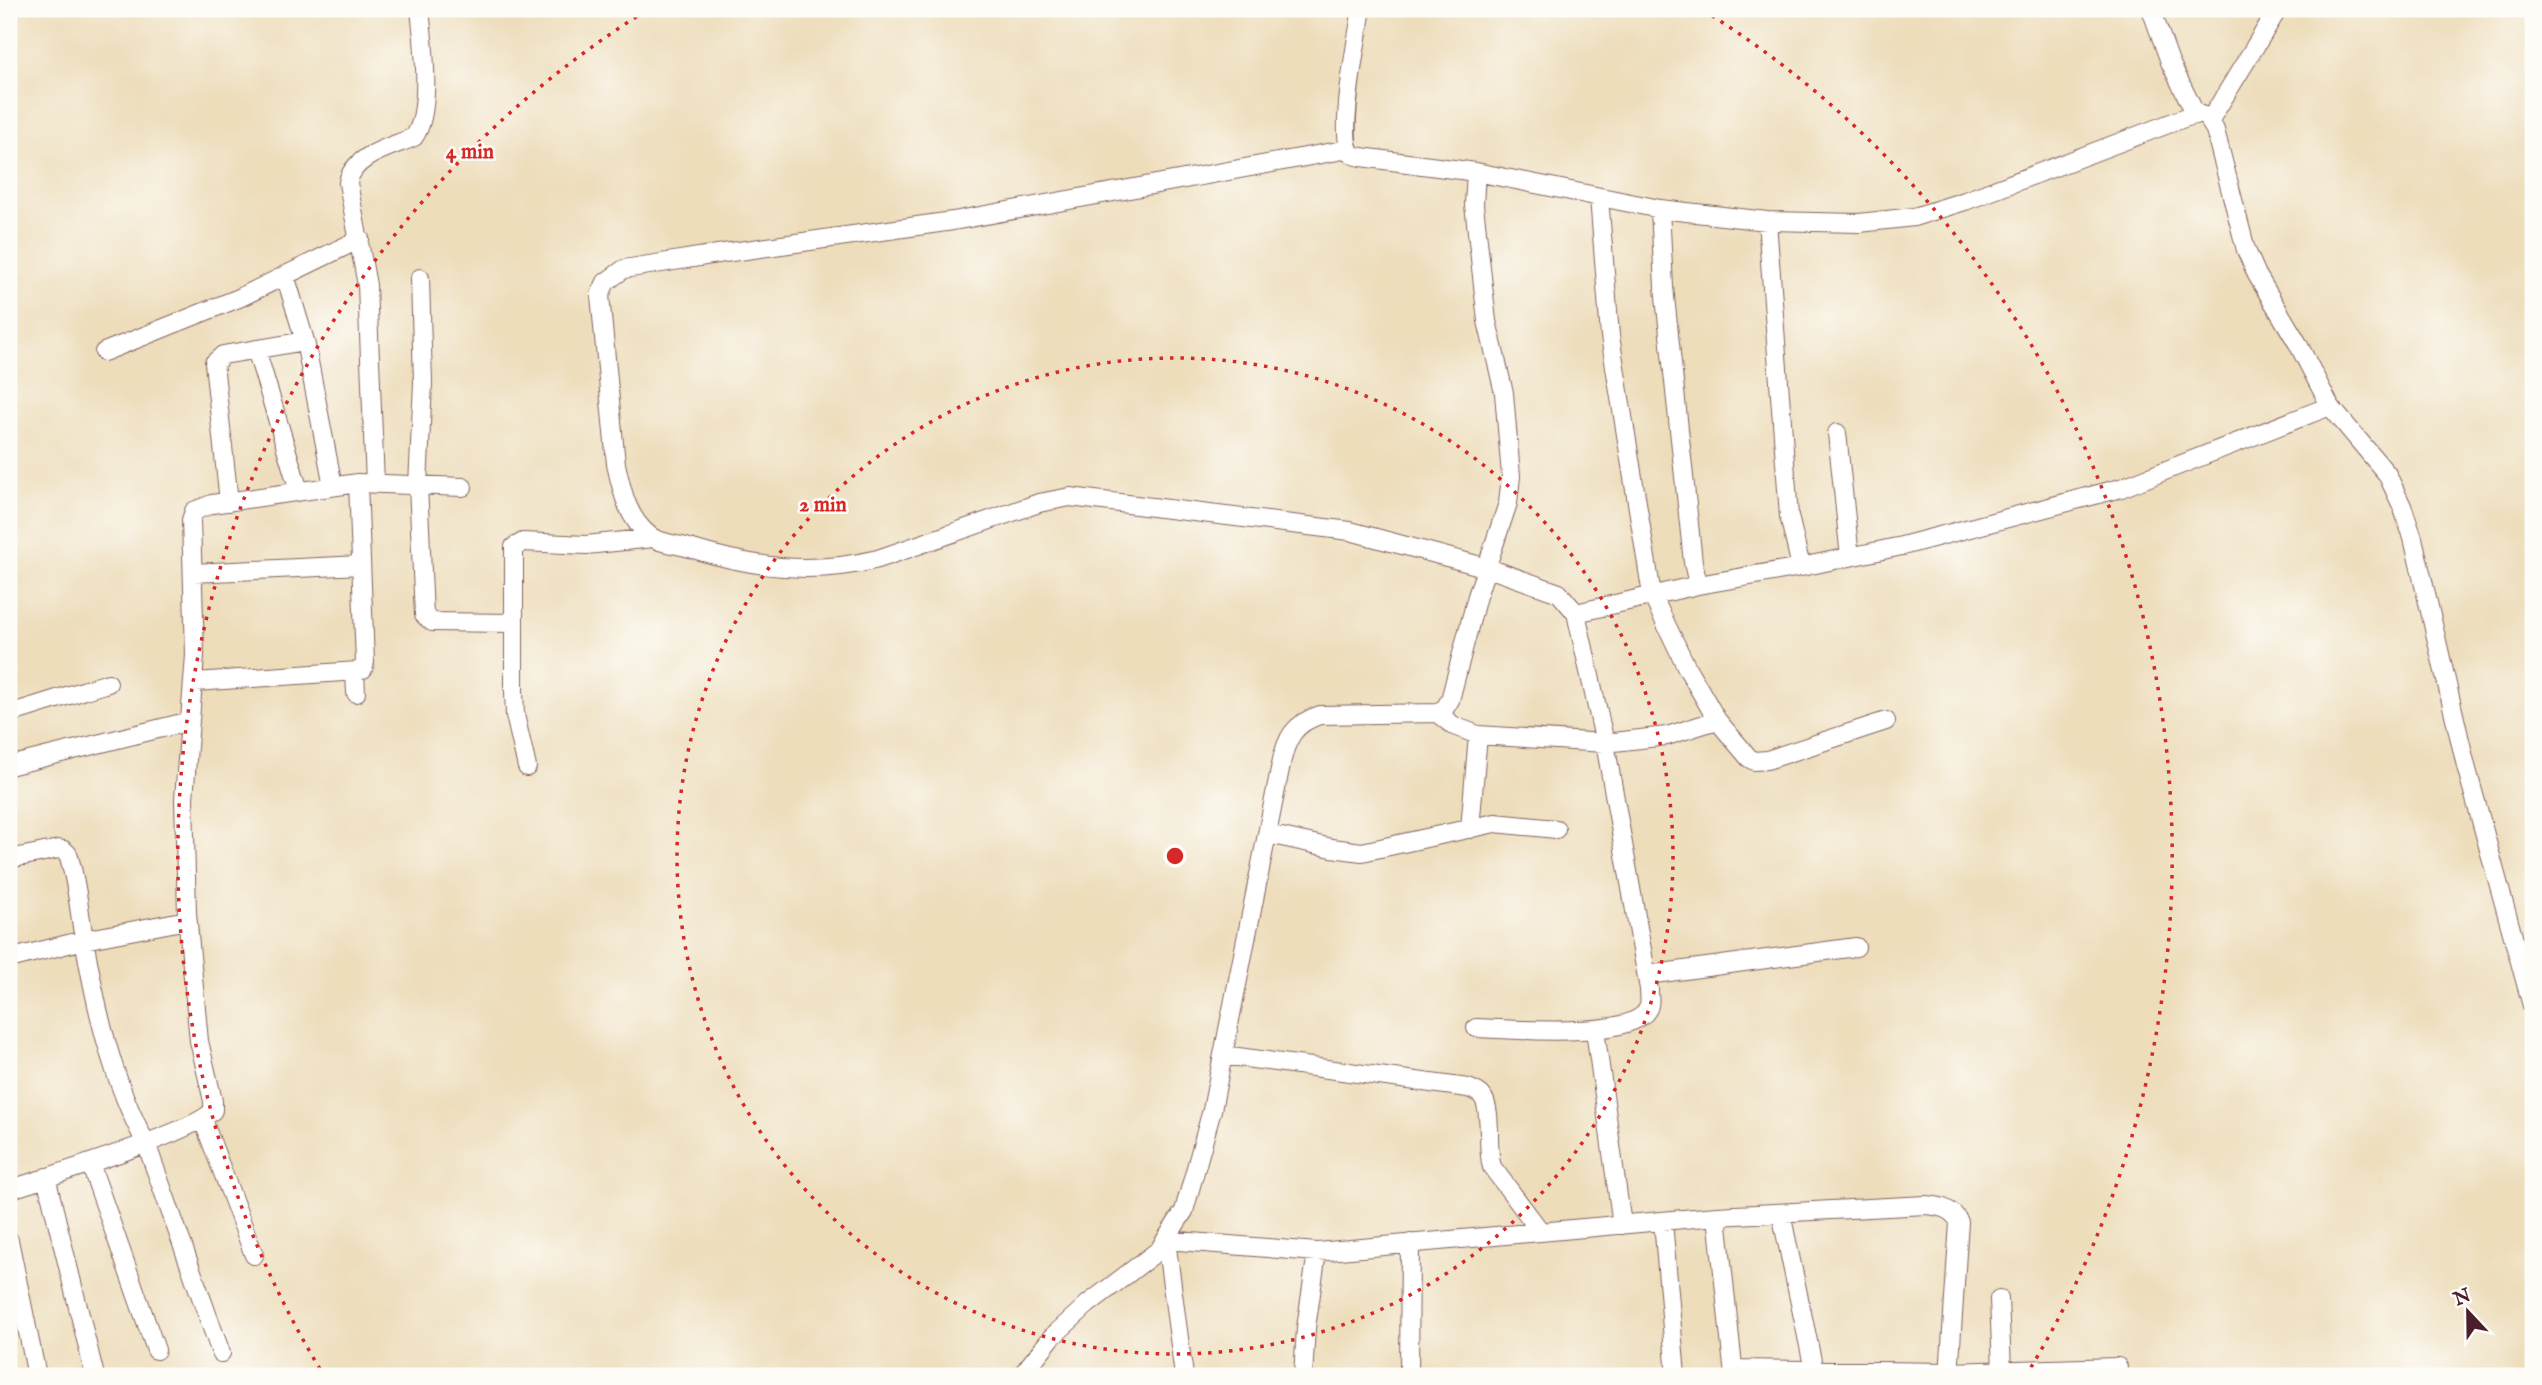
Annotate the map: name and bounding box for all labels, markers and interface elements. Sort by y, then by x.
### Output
text: 4 min [446,139,494,166]
text: 2 min [799,492,847,519]
centre of rings [1163,844,1187,868]
north arrow [2434,1276,2504,1346]
text: N [2449,1284,2475,1313]

